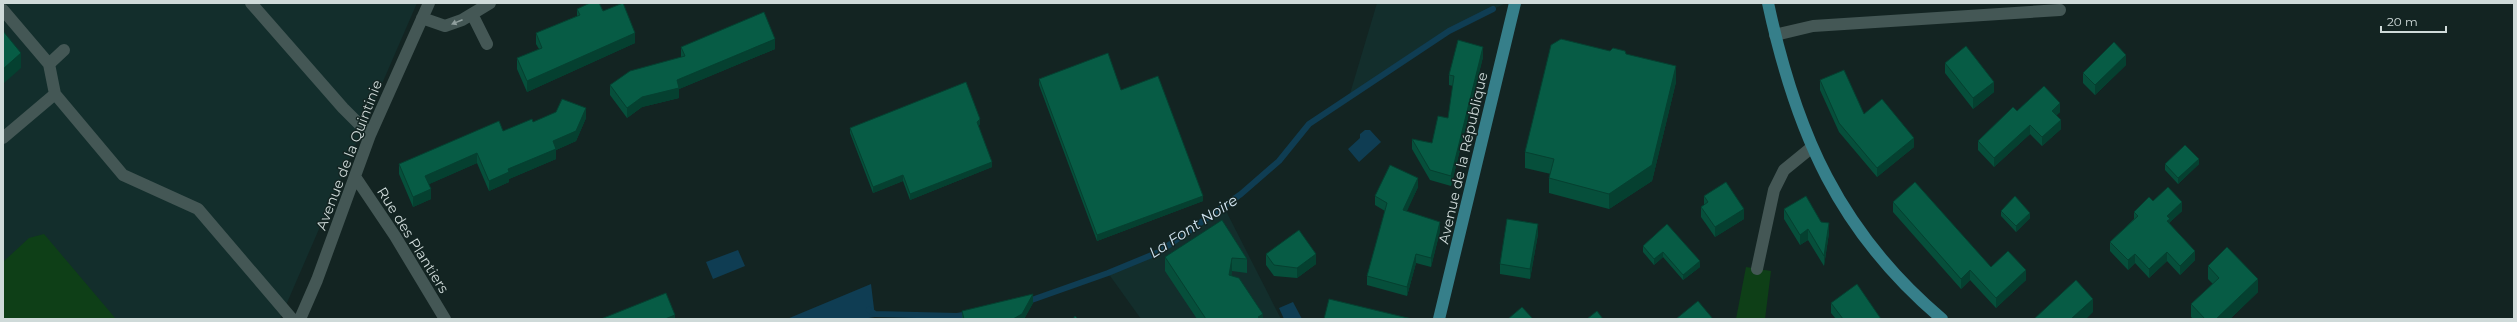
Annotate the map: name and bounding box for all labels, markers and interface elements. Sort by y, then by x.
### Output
scale bar [2381,8,2446,34]
text: 20 m [2387,14,2418,29]
one-way arrow [452,19,463,25]
street label: Avenue de la République [1434,70,1492,246]
street label: Avenue de la Quintinie [312,77,386,233]
street label: Rue des Plantiers [373,184,453,297]
water label: La Font Noire [1145,190,1241,262]

